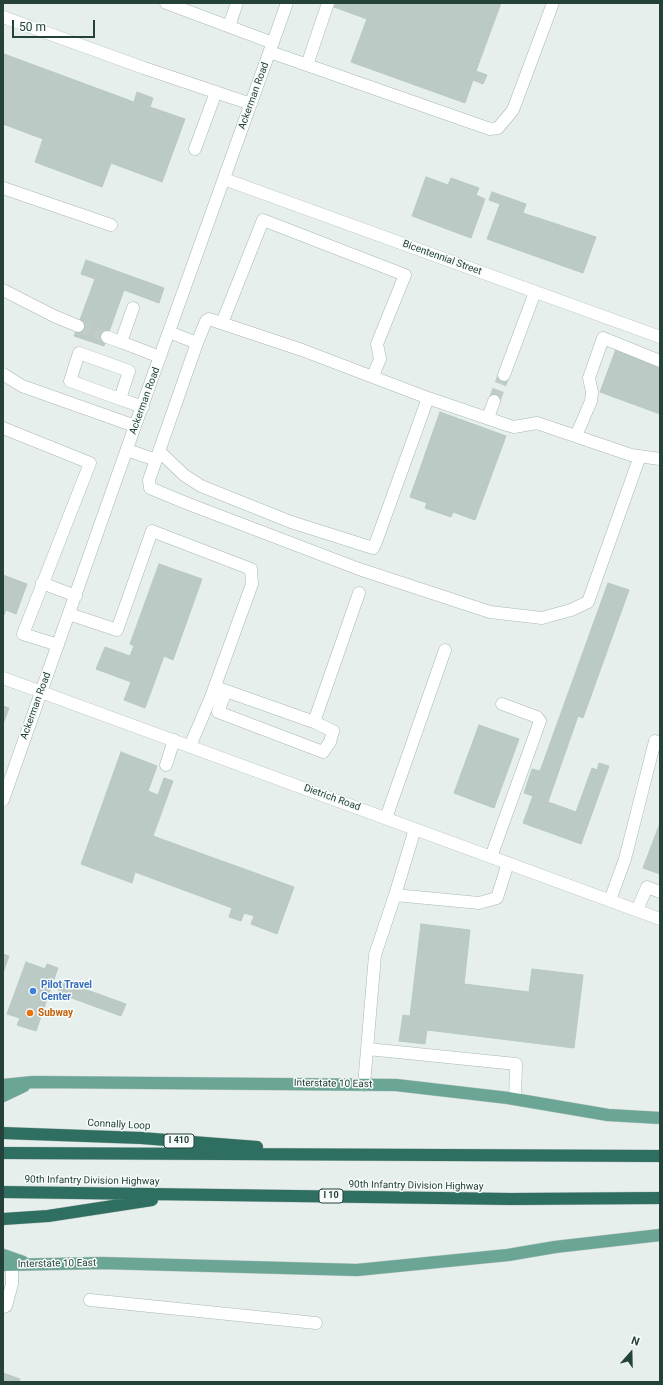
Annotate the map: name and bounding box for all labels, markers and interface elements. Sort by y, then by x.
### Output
scale bar [14,12,97,38]
text: 50 m [19,20,46,34]
street label: Ackerman Road [236,61,272,131]
street label: Bicentennial Street [401,238,483,278]
street label: Ackerman Road [127,366,163,436]
street label: Ackerman Road [18,671,54,741]
street label: Dietrich Road [302,782,362,814]
place label: Pilot Travel Center [41,979,92,1002]
marker: Pilot Travel Center [28,986,38,996]
place label: Subway [38,1007,73,1019]
marker: Subway [25,1008,35,1018]
street label: Interstate 10 East [294,1077,372,1091]
street label: Connally Loop [87,1117,151,1133]
road number: I 410 [164,1134,194,1148]
street label: 90th Infantry Division Highway [24,1174,160,1188]
street label: 90th Infantry Division Highway [348,1179,484,1193]
road number: I 10 [319,1189,343,1203]
street label: Interstate 10 East [18,1257,96,1271]
north arrow [611,1333,651,1373]
text: N [629,1334,641,1349]

